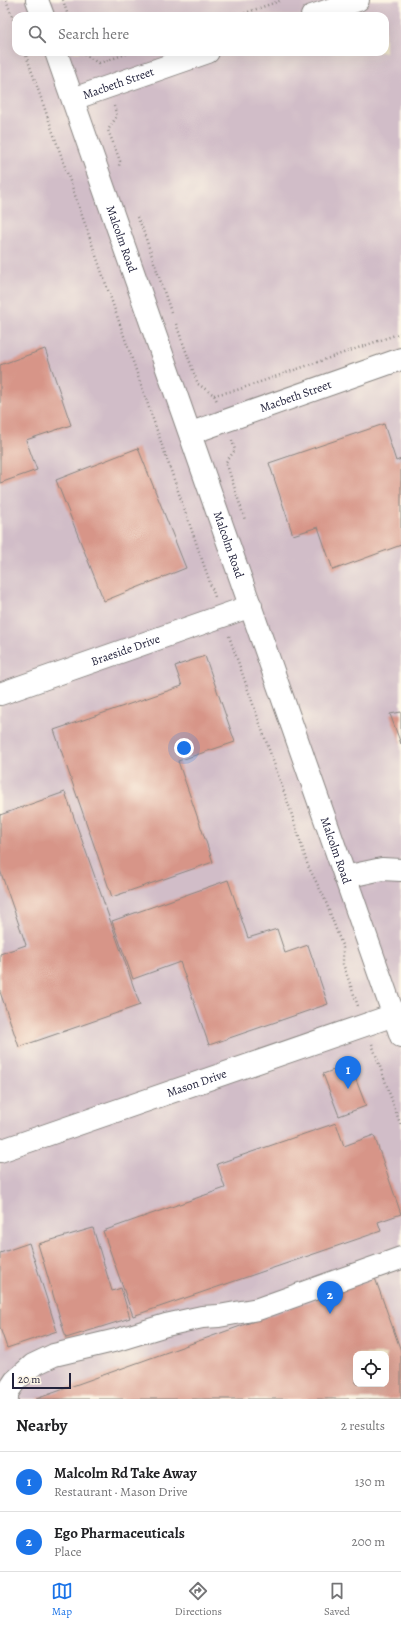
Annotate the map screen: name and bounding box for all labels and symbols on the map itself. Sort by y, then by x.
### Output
street label: Macbeth Street [80,63,156,103]
street label: Malcolm Road [102,203,141,275]
street label: Macbeth Street [258,376,334,416]
street label: Malcolm Road [210,509,248,581]
street label: Braeside Drive [89,631,162,669]
your location [174,738,194,758]
street label: Malcolm Road [317,815,355,886]
pin: 1 [335,1056,361,1089]
street label: Mason Drive [165,1065,229,1101]
pin: 2 [317,1281,343,1314]
scale bar [12,1371,71,1390]

